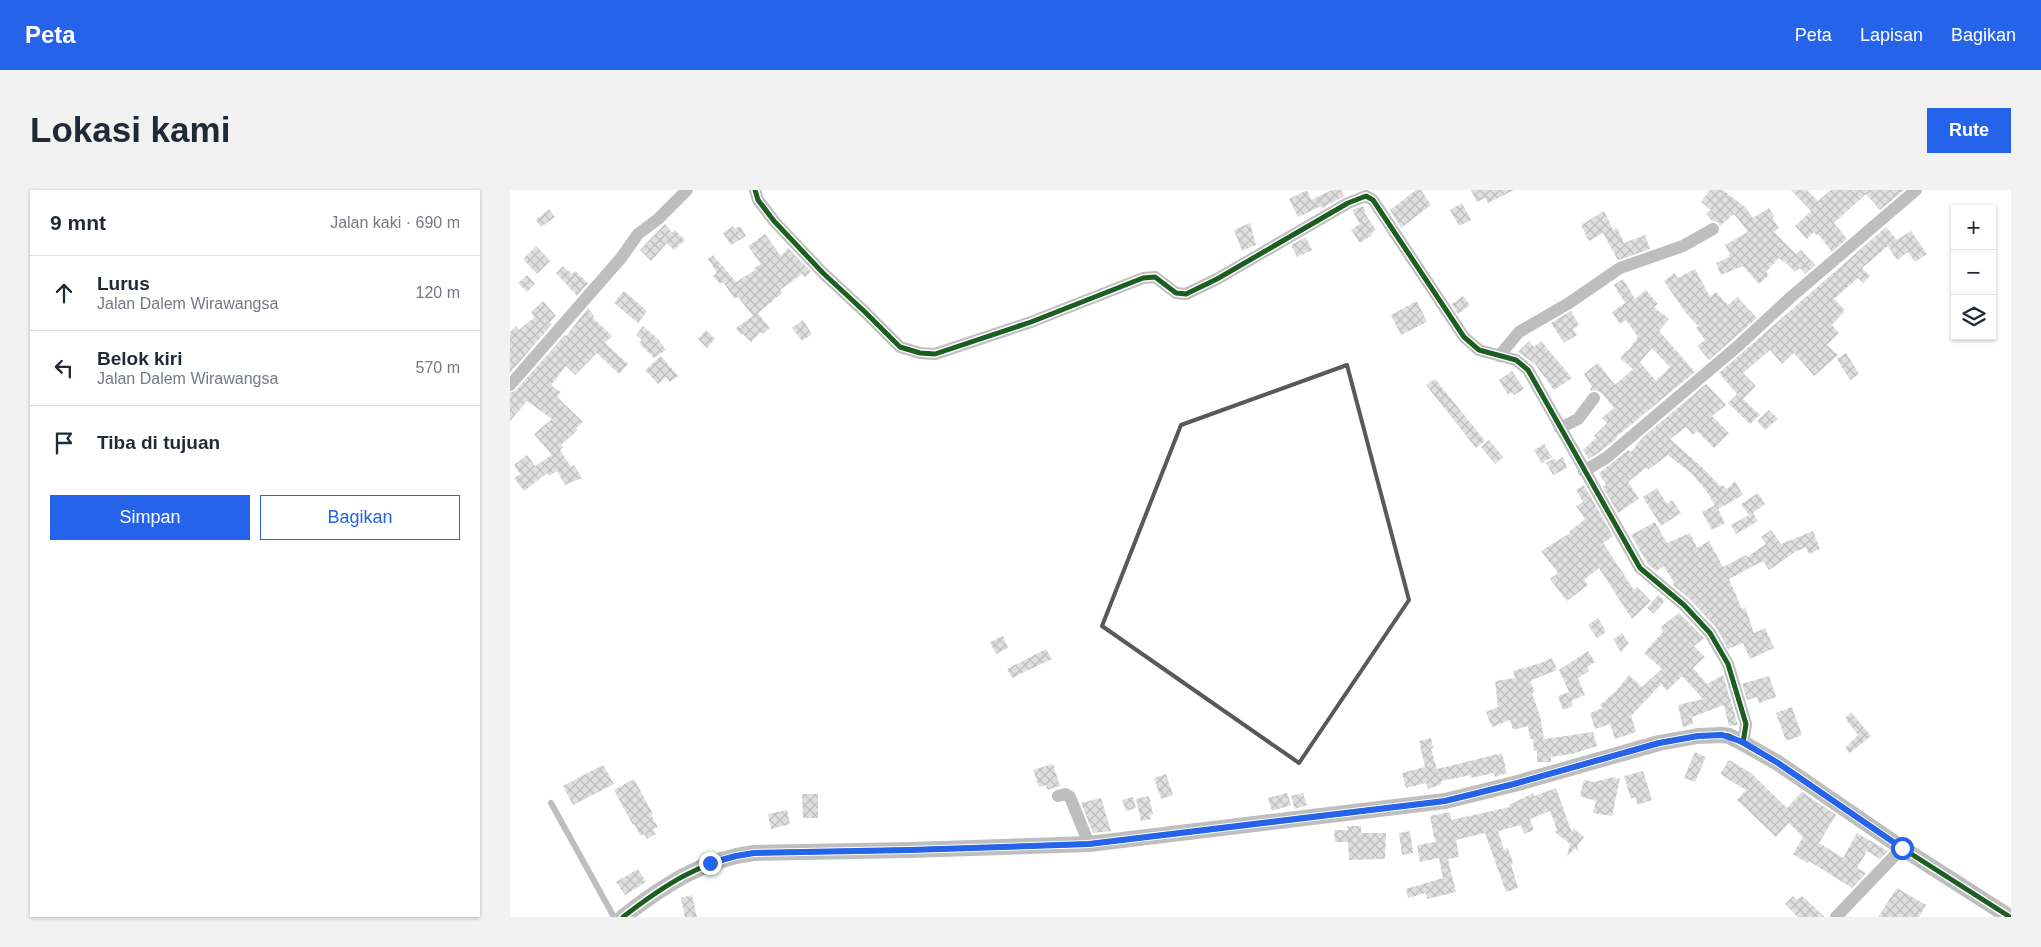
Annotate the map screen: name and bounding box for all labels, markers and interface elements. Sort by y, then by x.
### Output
text: Peta [25,21,76,48]
text: Peta [1795,25,1832,45]
text: Lapisan [1860,25,1923,45]
text: Bagikan [1951,25,2016,45]
button: Rute [1927,108,2011,153]
text: Lokasi kami [30,110,230,149]
map controls [1951,205,1996,340]
button: + [1951,205,1996,250]
text: 9 mnt [50,211,106,234]
text: Jalan kaki · 690 m [330,214,460,231]
button: − [1951,250,1996,295]
text: Lurus [97,273,150,294]
icon: ahead [50,279,78,307]
text: 120 m [416,284,460,301]
text: Jalan Dalem Wirawangsa [97,295,278,312]
button: layers [1951,295,1996,340]
text: Belok kiri [97,348,183,369]
icon: left [50,354,78,382]
text: 570 m [416,359,460,376]
text: Jalan Dalem Wirawangsa [97,370,278,387]
icon: arrive [50,429,78,457]
text: Tiba di tujuan [97,432,220,453]
button: Simpan [50,495,250,540]
button: Bagikan [260,495,460,540]
route start [1891,837,1914,860]
route end [699,852,722,875]

